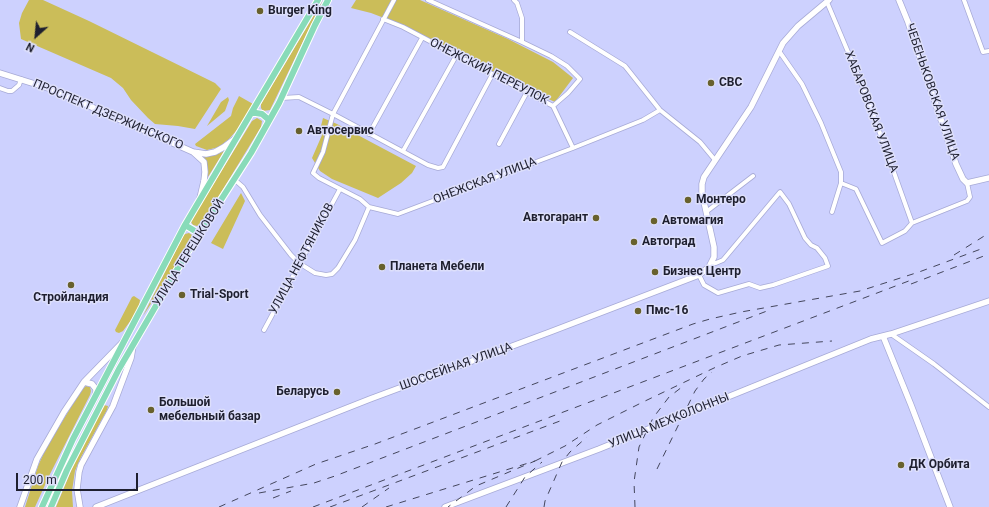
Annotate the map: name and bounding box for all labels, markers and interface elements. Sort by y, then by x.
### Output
place label: Burger King [268,4,332,18]
marker: Burger King [255,6,265,16]
north arrow [16,16,56,56]
street label: ЧЕБЕНЬКОВСКАЯ УЛИЦА [902,22,962,162]
street label: ОНЕЖСКИЙ ПЕРЕУЛОК [427,36,551,108]
text: N [24,40,37,55]
street label: ХАБАРОВСКАЯ УЛИЦА [841,49,901,175]
place label: СВС [719,76,742,90]
street label: ПРОСПЕКТ ДЗЕРЖИНСКОГО [31,77,185,153]
marker: СВС [706,78,716,88]
place label: Автосервис [307,124,374,138]
marker: Автосервис [294,126,304,136]
street label: ОНЕЖСКАЯ УЛИЦА [431,155,539,207]
place label: Монтеро [696,193,746,207]
marker: Монтеро [683,195,693,205]
street label: УЛИЦА ТЕРЕШКОВОЙ [150,197,228,309]
street label: УЛИЦА НЕФТЯНИКОВ [267,201,337,317]
place label: Автогарант [523,211,588,225]
marker: Автогарант [591,213,601,223]
place label: Автомагия [662,214,724,228]
marker: Автомагия [649,216,659,226]
place label: Автоград [642,235,695,249]
marker: Автоград [629,237,639,247]
place label: Планета Мебели [390,260,484,274]
marker: Планета Мебели [377,262,387,272]
place label: Бизнес Центр [663,265,741,279]
marker: Бизнес Центр [650,267,660,277]
marker: Стройландия [66,280,76,290]
place label: Trial-Sport [190,288,249,302]
marker: Trial-Sport [177,290,187,300]
place label: Стройландия [33,291,109,305]
place label: Пмс-16 [646,304,688,318]
marker: Пмс-16 [633,306,643,316]
street label: ШОССЕЙНАЯ УЛИЦА [398,340,514,394]
place label: Беларусь [276,385,329,399]
marker: Беларусь [332,387,342,397]
street label: УЛИЦА МЕХКОЛОННЫ [607,390,731,452]
place label: Большой мебельный базар [159,396,261,424]
marker: Большой мебельный базар [146,405,156,415]
place label: ДК Орбита [909,458,970,472]
marker: ДК Орбита [896,460,906,470]
scale bar [18,465,140,491]
text: 200 m [23,473,57,487]

